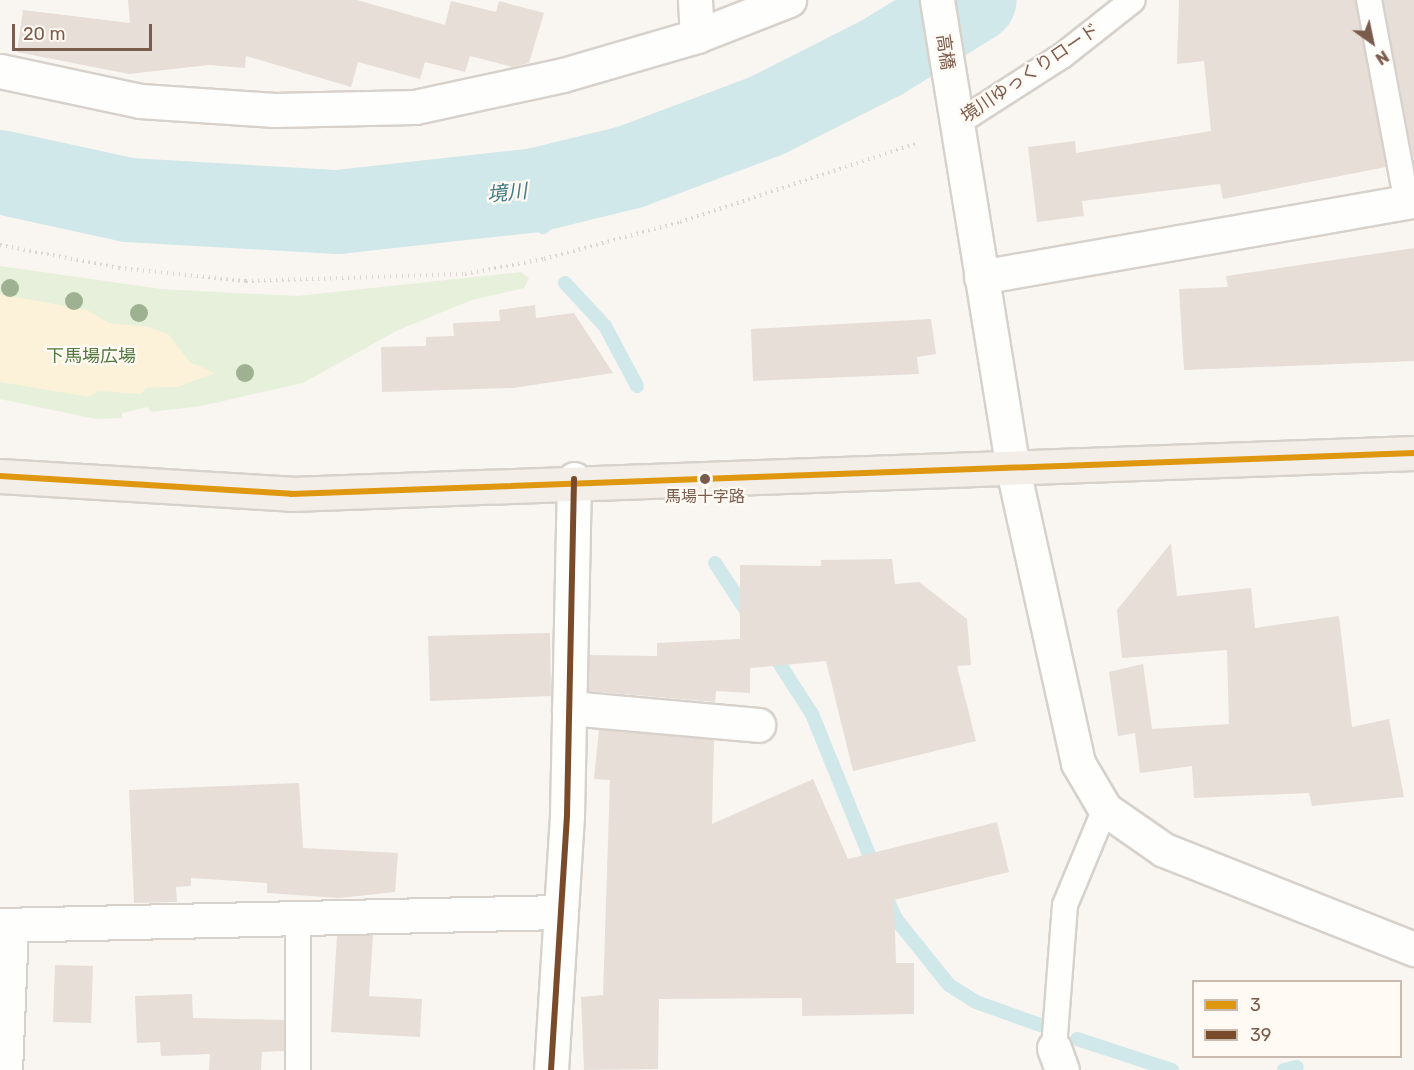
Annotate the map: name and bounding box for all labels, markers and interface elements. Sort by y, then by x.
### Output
scale bar [15,12,154,50]
north arrow [1342,12,1402,72]
street label: 境川ゆっくりロード [957,19,1103,127]
text: 20 m [23,23,65,45]
street label: 高橋 [932,33,958,71]
text: N [1372,46,1392,69]
water label: 境川 [486,179,528,207]
park label: 下馬場広場 [46,345,136,367]
marker: 馬場十字路 [699,473,711,485]
place label: 馬場十字路 [665,487,745,507]
legend [1192,980,1402,1058]
text: 3 [1250,994,1261,1016]
text: 39 [1250,1024,1272,1046]

